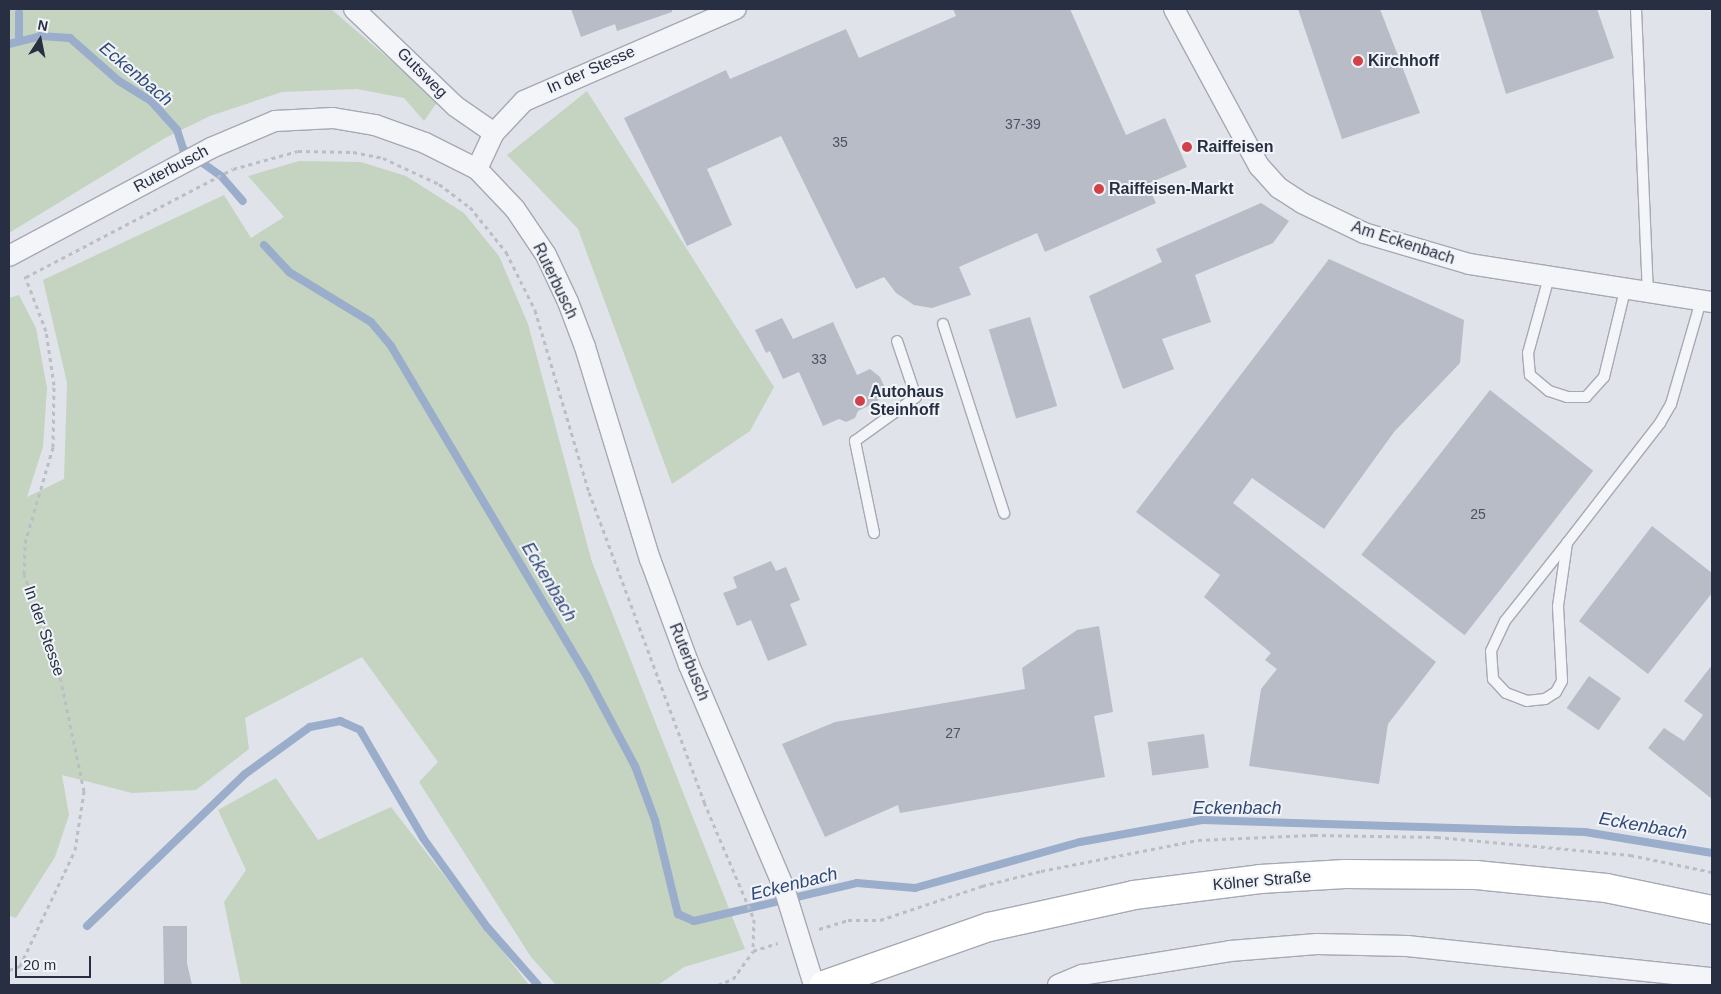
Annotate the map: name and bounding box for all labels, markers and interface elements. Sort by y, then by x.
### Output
north arrow [15,15,65,65]
text: N [36,16,49,34]
water label: Eckenbach [95,37,177,111]
street label: In der Stesse [544,42,638,98]
street label: Gutsweg [393,44,451,102]
place label: Kirchhoff [1368,51,1439,71]
marker: Kirchhoff [1352,55,1364,67]
house number: 37-39 [1005,116,1041,132]
house number: 35 [832,134,848,150]
place label: Raiffeisen [1197,137,1273,157]
street label: Ruterbusch [130,141,212,197]
marker: Raiffeisen [1181,141,1193,153]
place label: Raiffeisen-Markt [1109,179,1233,199]
marker: Raiffeisen-Markt [1093,183,1105,195]
street label: Am Eckenbach [1349,217,1457,269]
street label: Ruterbusch [528,240,582,322]
house number: 33 [811,351,827,367]
place label: Autohaus Steinhoff [870,382,944,420]
marker: Autohaus Steinhoff [854,395,866,407]
house number: 25 [1470,506,1486,522]
water label: Eckenbach [517,538,581,626]
street label: In der Stesse [20,583,68,679]
street label: Ruterbusch [665,620,713,704]
house number: 27 [945,725,961,741]
water label: Eckenbach [1192,797,1282,819]
water label: Eckenbach [1597,808,1689,844]
water label: Eckenbach [748,863,840,905]
street label: Kölner Straße [1212,867,1312,895]
scale bar [18,946,94,978]
text: 20 m [23,956,56,973]

